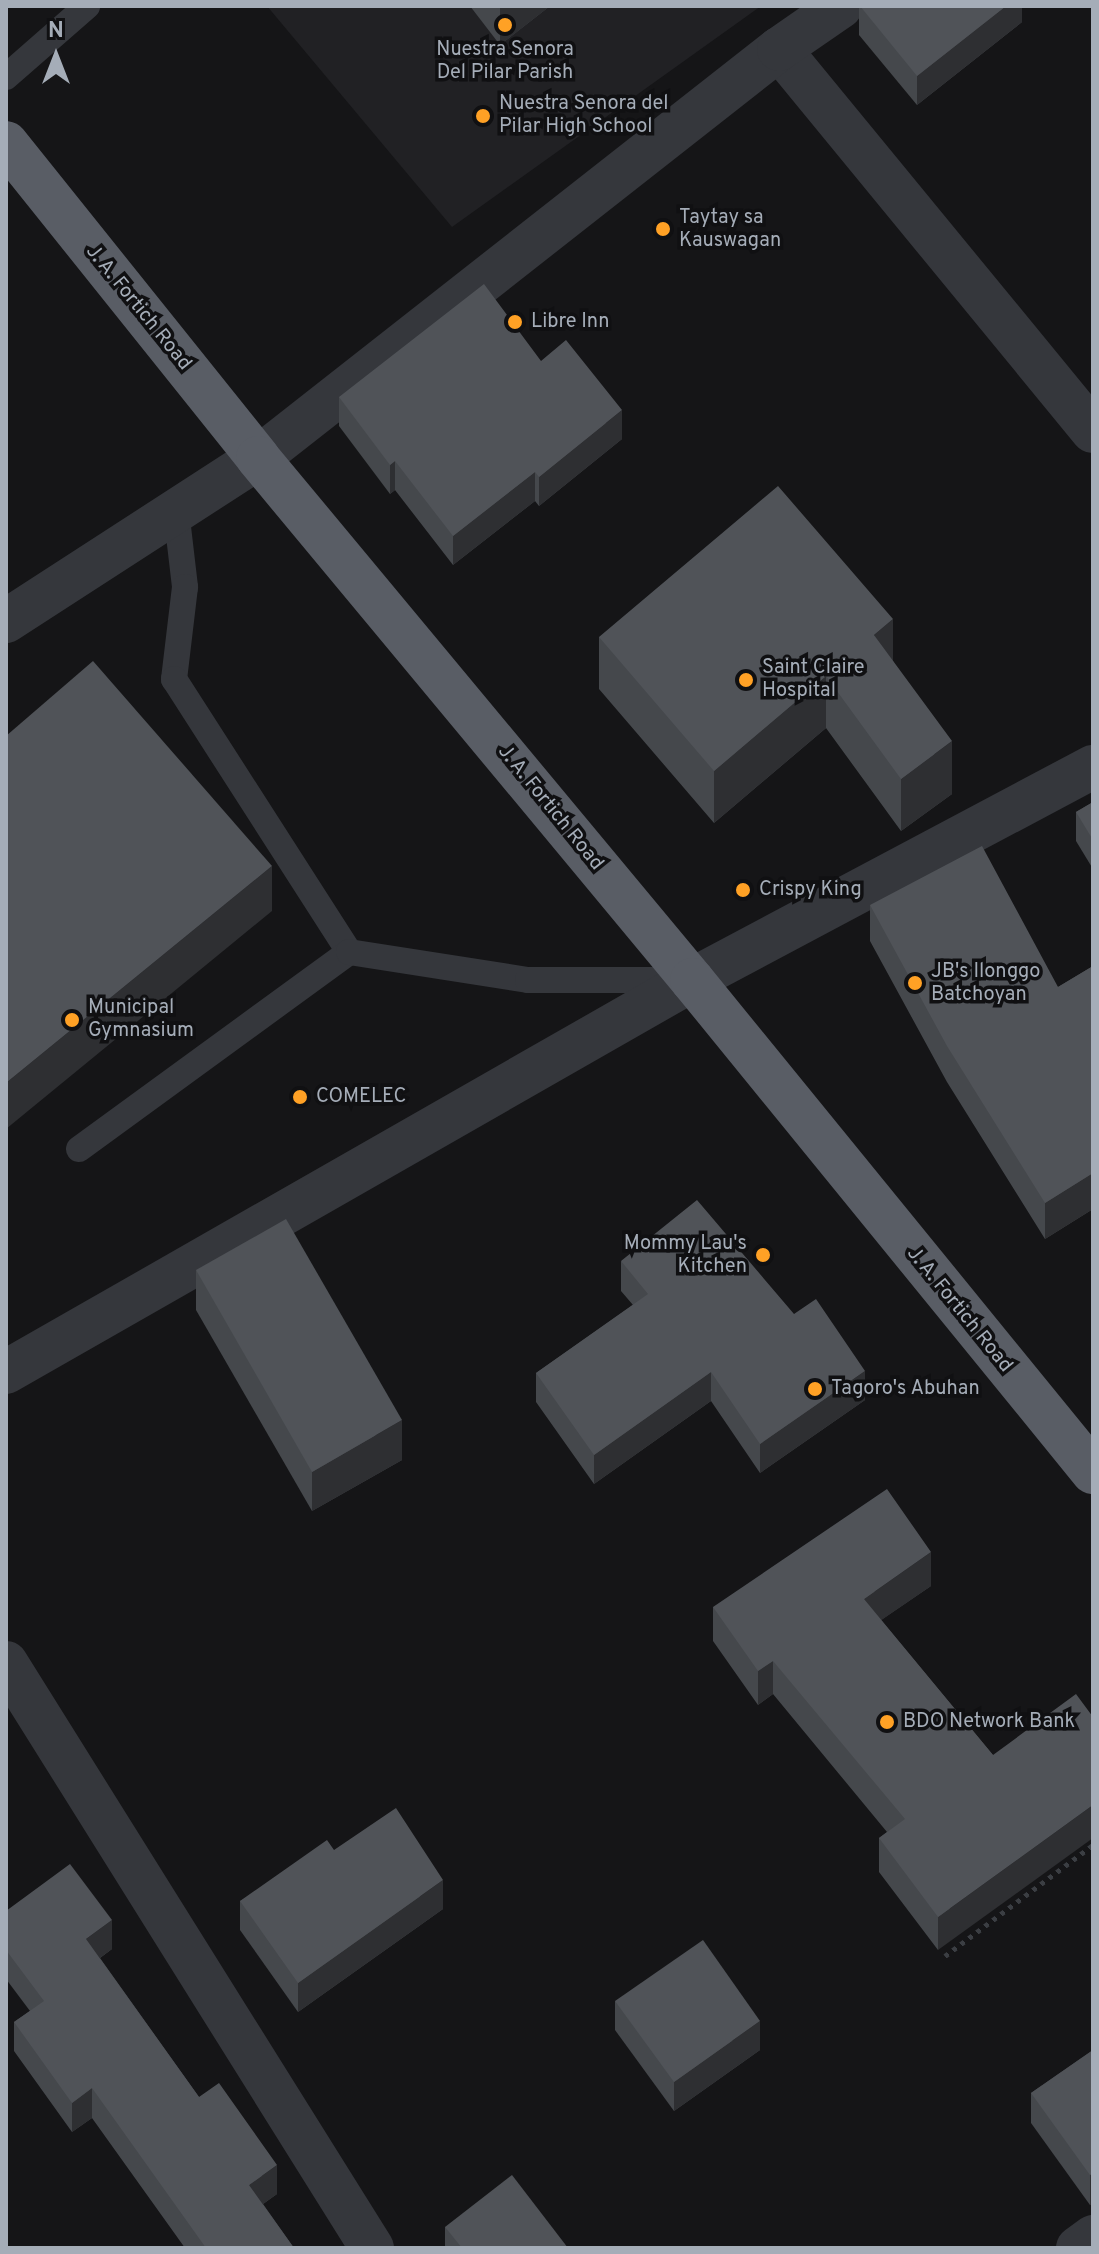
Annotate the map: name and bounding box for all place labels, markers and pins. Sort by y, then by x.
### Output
marker: Nuestra Senora Del Pilar Parish [496,16,514,34]
place label: Nuestra Senora Del Pilar Parish [436,38,574,85]
place label: Nuestra Senora del Pilar High School [499,92,668,139]
marker: Nuestra Senora del Pilar High School [474,107,492,125]
place label: Taytay sa Kauswagan [679,206,781,253]
marker: Taytay sa Kauswagan [654,220,672,238]
place label: Libre Inn [531,310,610,334]
marker: Libre Inn [506,313,524,331]
place label: Saint Claire Hospital [762,656,865,703]
marker: Saint Claire Hospital [737,671,755,689]
place label: Crispy King [759,878,862,902]
marker: Crispy King [734,881,752,899]
place label: JB's Ilonggo Batchoyan [931,960,1040,1007]
marker: JB's Ilonggo Batchoyan [906,974,924,992]
place label: Municipal Gymnasium [88,996,194,1043]
marker: Municipal Gymnasium [63,1011,81,1029]
place label: COMELEC [316,1085,406,1109]
marker: COMELEC [291,1088,309,1106]
place label: Mommy Lau's Kitchen [624,1232,747,1279]
marker: Mommy Lau's Kitchen [754,1246,772,1264]
place label: Tagoro's Abuhan [831,1377,981,1401]
marker: Tagoro's Abuhan [806,1380,824,1398]
place label: BDO Network Bank [903,1710,1075,1734]
marker: BDO Network Bank [878,1713,896,1731]

